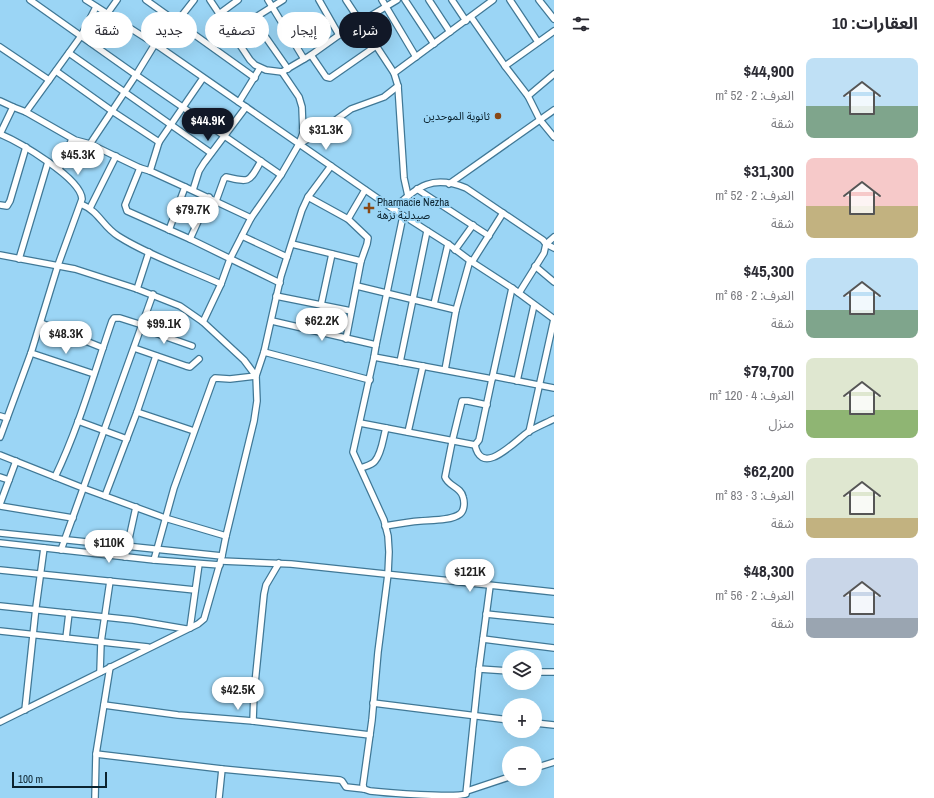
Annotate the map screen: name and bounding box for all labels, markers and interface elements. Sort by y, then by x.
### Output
text: العقارات: 10 [832,11,918,34]
chip: شقة [81,12,133,48]
chip: جديد [141,12,197,48]
chip: تصفية [205,12,269,48]
chip: إيجار [277,12,331,48]
chip: شراء [339,12,392,48]
icon: filters [570,13,592,35]
text: $44,900 [744,59,794,82]
icon: home [838,74,886,122]
text: الغرف: 2 · 52 m² [715,87,794,104]
pin: $44.9K [175,108,241,142]
place label: ثانوية الموحدين [424,109,490,123]
marker: ثانوية الموحدين [493,111,503,121]
text: $44.9K [191,112,225,129]
text: شقة [771,115,794,132]
pin: $31.3K [293,117,359,151]
text: $31.3K [309,121,343,138]
pin: $45.3K [45,142,111,176]
text: $45.3K [61,146,95,163]
text: $31,300 [744,159,794,182]
icon: home [838,174,886,222]
text: الغرف: 2 · 52 m² [715,187,794,204]
place label: Pharmacie Nezha صيدلية نزهة [377,195,449,222]
pin: $79.7K [160,197,226,231]
text: $79.7K [176,201,210,218]
marker: Pharmacie Nezha صيدلية نزهة [364,203,374,213]
text: شقة [771,215,794,232]
text: $45,300 [744,259,794,282]
icon: home [838,274,886,322]
text: الغرف: 2 · 68 m² [715,287,794,304]
pin: $62.2K [289,308,355,342]
pin: $99.1K [131,311,197,345]
text: $62.2K [305,312,339,329]
text: $99.1K [147,315,181,332]
text: شقة [771,315,794,332]
pin: $48.3K [33,321,99,355]
text: $48.3K [49,325,83,342]
text: $79,700 [744,359,794,382]
icon: home [838,374,886,422]
text: الغرف: 4 · 120 m² [709,387,794,404]
text: منزل [769,415,794,432]
text: $62,200 [744,459,794,482]
icon: home [838,474,886,522]
text: الغرف: 3 · 83 m² [715,487,794,504]
text: شقة [771,515,794,532]
pin: $110K [81,530,137,564]
text: $110K [94,534,124,551]
pin: $121K [442,559,498,593]
text: $48,300 [744,559,794,582]
text: $121K [454,563,486,580]
icon: home [838,574,886,622]
text: الغرف: 2 · 56 m² [715,587,794,604]
text: شقة [771,615,794,632]
map controls [502,650,542,786]
button: layers [502,650,542,690]
pin: $42.5K [205,677,271,711]
text: $42.5K [221,681,255,698]
button: + [502,698,542,738]
button: − [502,746,542,786]
scale bar [12,770,107,789]
text: 100 m [18,772,43,786]

